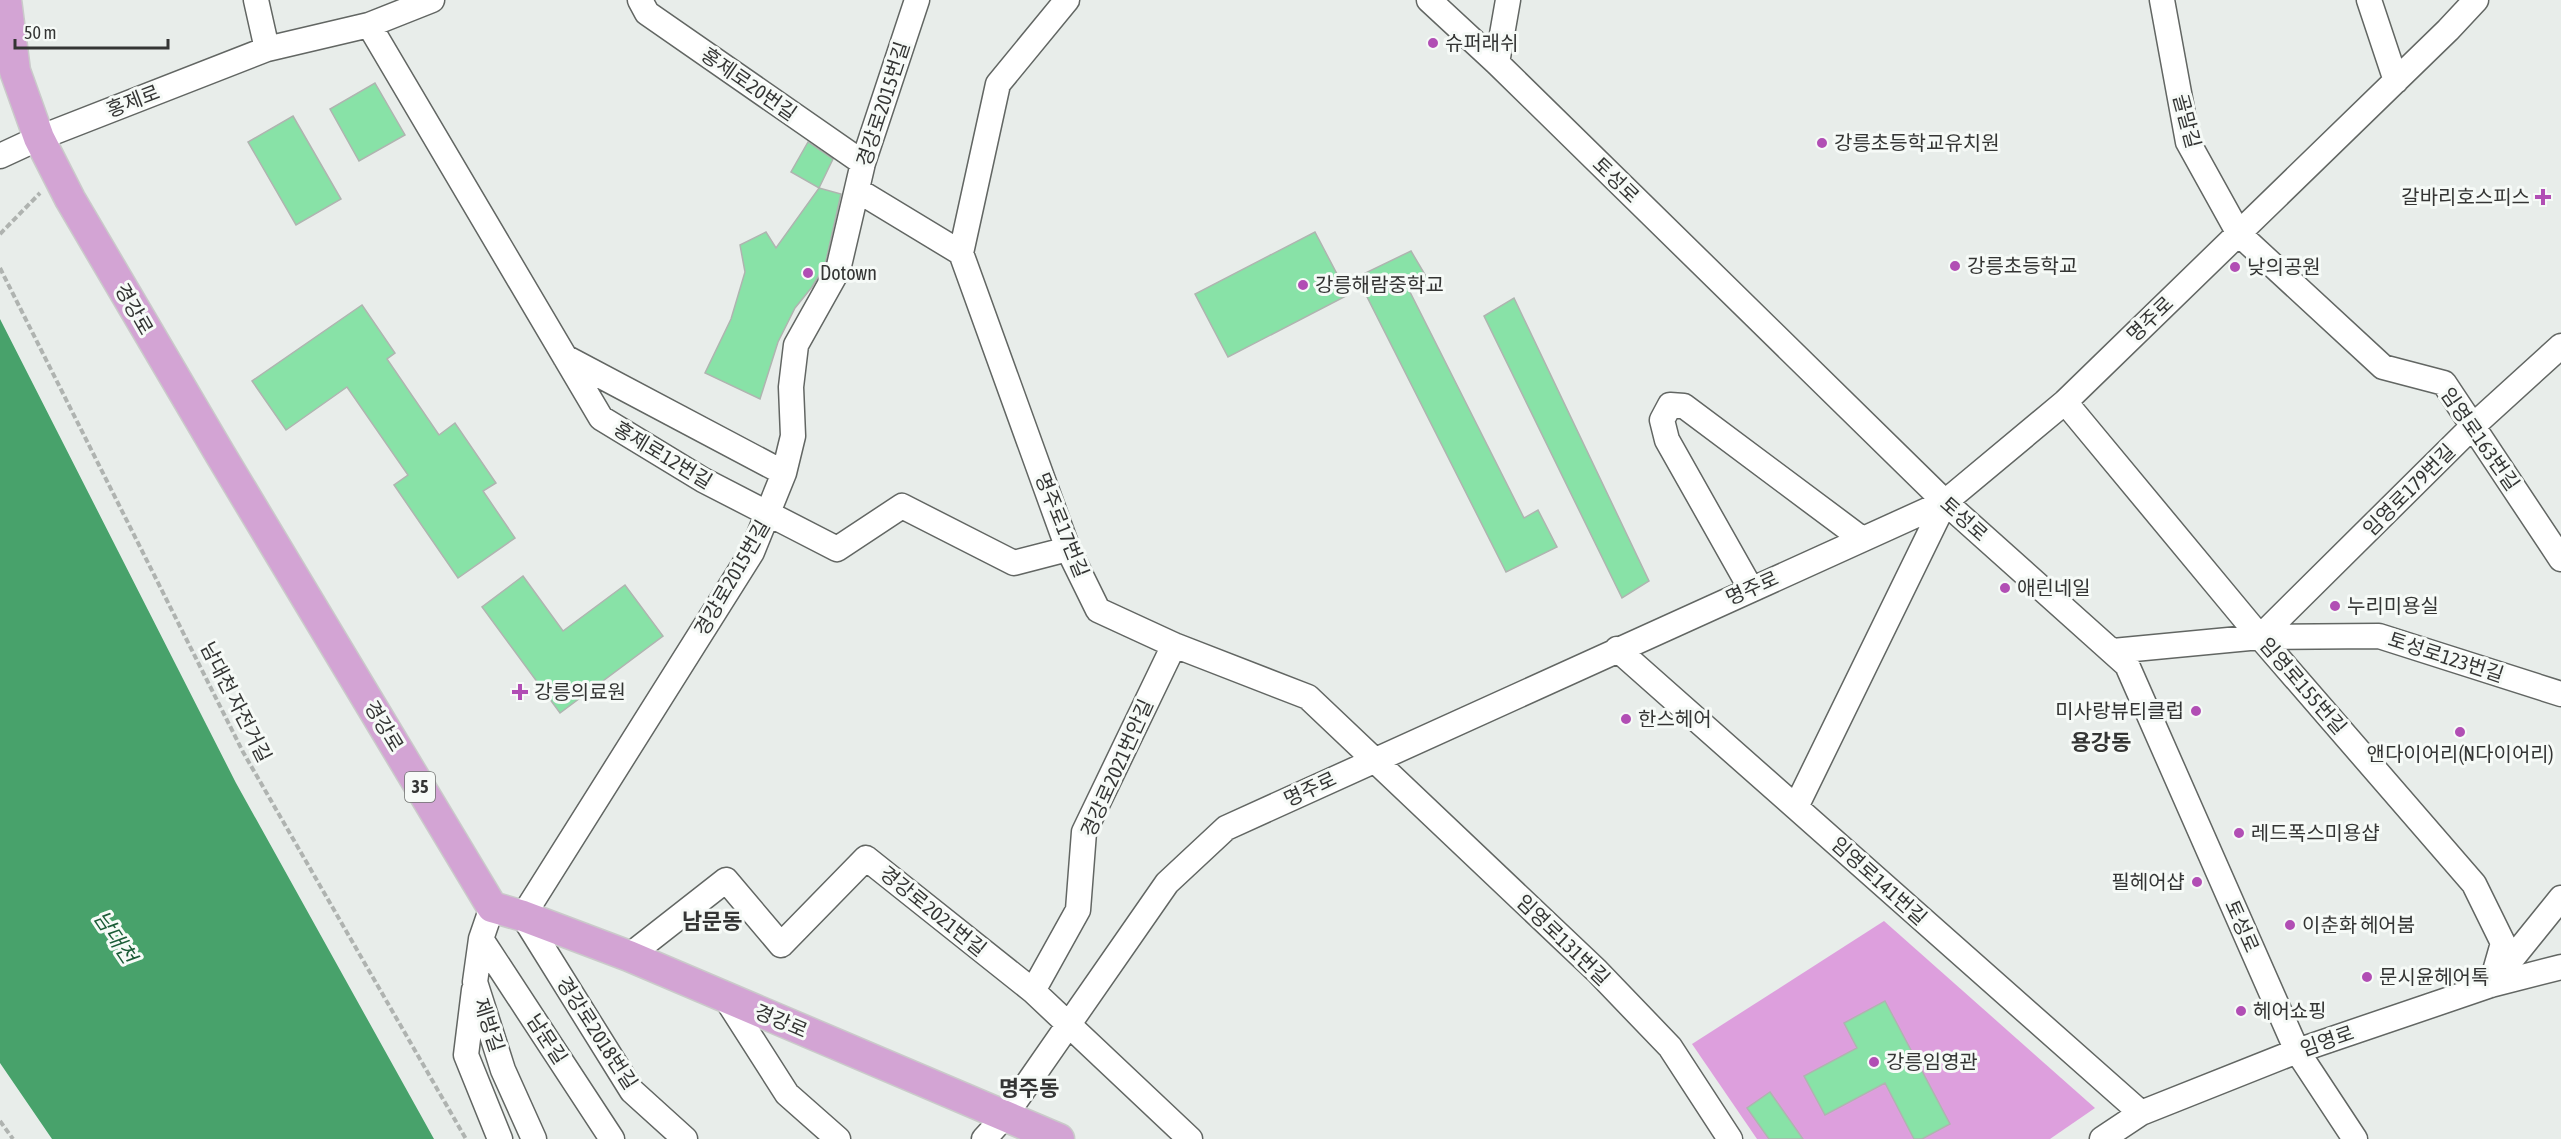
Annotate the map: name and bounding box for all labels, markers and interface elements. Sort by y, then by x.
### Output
scale bar [15,12,168,50]
text: 50 m [24,22,56,43]
place label: 슈퍼래쉬 [1445,31,1519,54]
marker: 슈퍼래쉬 [1426,36,1440,50]
street label: 경강로2015번길 [852,39,913,169]
street label: 홍제로20번길 [697,42,801,125]
street label: 홍제로 [103,80,163,121]
street label: 골말길 [2169,91,2206,151]
place label: 강릉초등학교유치원 [1834,131,2000,154]
marker: 강릉초등학교유치원 [1815,136,1829,150]
street label: 토성로 [1589,152,1644,207]
place label: 갈바리호스피스 [2401,185,2530,208]
marker: 갈바리호스피스 [2534,188,2552,206]
place label: 강릉초등학교 [1967,254,2077,277]
place label: 낮의공원 [2247,255,2321,278]
marker: 강릉초등학교 [1948,259,1962,273]
marker: 낮의공원 [2228,260,2242,274]
place label: Dotown [820,261,877,284]
marker: Dotown [801,266,815,280]
place label: 강릉해람중학교 [1315,273,1444,296]
marker: 강릉해람중학교 [1296,278,1310,292]
street label: 경강로 [111,279,158,338]
street label: 명주로 [2122,291,2177,346]
street label: 임영로163번길 [2437,383,2524,495]
street label: 홍제로12번길 [610,416,717,493]
street label: 임영로179번길 [2358,439,2459,540]
street label: 명주로17번길 [1031,469,1094,580]
street label: 토성로 [1936,492,1993,546]
street label: 경강로2015번길 [689,516,774,640]
street label: 명주로 [1722,566,1782,609]
place label: 애린네일 [2017,576,2091,599]
marker: 애린네일 [1998,581,2012,595]
place label: 누리미용실 [2347,594,2439,617]
marker: 누리미용실 [2328,599,2342,613]
street label: 토성로123번길 [2385,627,2507,686]
street label: 임영로155번길 [2255,633,2351,739]
street label: 남대천 자전거길 [196,638,277,766]
place label: 강릉의료원 [534,680,626,703]
marker: 강릉의료원 [511,683,529,701]
street label: 경강로 [360,696,409,755]
street label: 경강로2021번안길 [1076,696,1157,840]
place label: 미사랑뷰티클럽 [2055,699,2184,722]
marker: 미사랑뷰티클럽 [2189,704,2203,718]
place label: 한스헤어 [1638,707,1712,730]
marker: 한스헤어 [1619,712,1633,726]
marker: 앤다이어리(N다이어리) [2453,725,2467,739]
district label: 용강동 [2071,729,2131,755]
place label: 앤다이어리(N다이어리) [2367,742,2554,765]
street label: 명주로 [1280,766,1340,811]
road number: 35 [405,772,435,802]
place label: 레드폭스미용샵 [2251,821,2380,844]
marker: 레드폭스미용샵 [2232,826,2246,840]
street label: 임영로141번길 [1827,832,1932,929]
street label: 경강로2021번길 [876,861,991,960]
place label: 필헤어샵 [2111,870,2185,893]
marker: 필헤어샵 [2190,875,2204,889]
street label: 임영로131번길 [1512,890,1615,990]
street label: 토성로 [2221,896,2264,956]
water label: 남대천 [90,906,143,969]
district label: 남문동 [682,908,742,934]
place label: 이춘화 헤어붐 [2302,913,2415,936]
marker: 이춘화 헤어붐 [2283,918,2297,932]
place label: 문시윤헤어톡 [2379,965,2489,988]
marker: 문시윤헤어톡 [2360,970,2374,984]
street label: 경강로2018번길 [552,972,642,1093]
street label: 제방길 [470,995,509,1055]
street label: 경강로 [751,999,811,1042]
place label: 헤어쇼핑 [2253,999,2327,1022]
marker: 헤어쇼핑 [2234,1004,2248,1018]
street label: 남문길 [523,1009,572,1068]
street label: 임영로 [2297,1021,2357,1060]
place label: 강릉임영관 [1886,1050,1978,1073]
marker: 강릉임영관 [1867,1055,1881,1069]
district label: 명주동 [999,1075,1059,1101]

